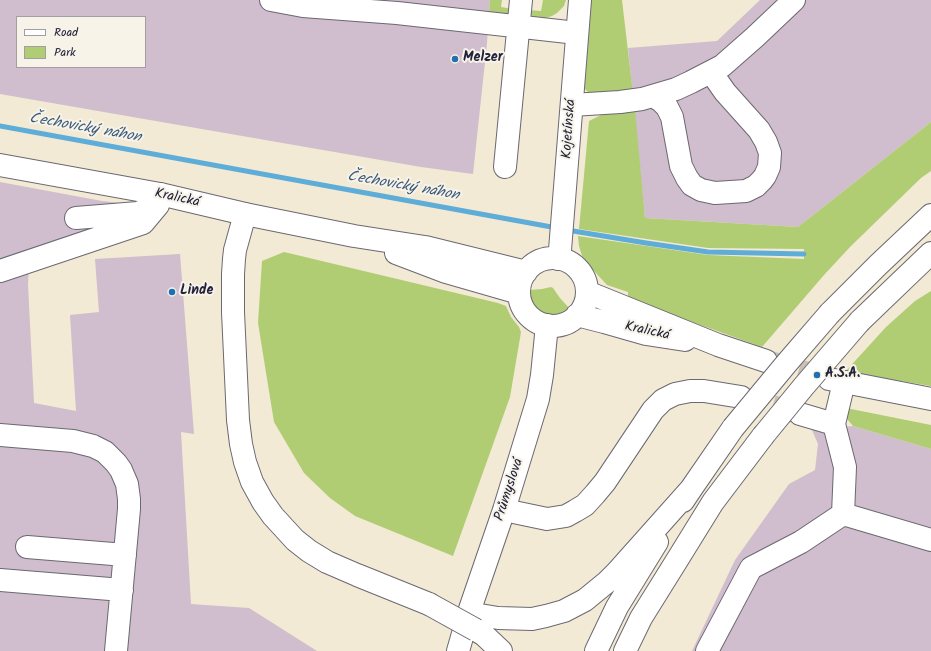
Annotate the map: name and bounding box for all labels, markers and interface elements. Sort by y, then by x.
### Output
legend [16,16,146,68]
text: Road [54,23,78,42]
text: Park [54,43,76,62]
place label: Melzer [463,51,503,67]
marker: Melzer [450,54,460,64]
street label: Kojetínská [560,99,580,159]
water label: Čechovický náhon [28,110,142,148]
water label: Čechovický náhon [346,168,460,206]
street label: Kralická [153,186,201,212]
place label: Linde [180,284,213,300]
marker: Linde [167,287,177,297]
street label: Kralická [623,319,671,345]
place label: A.S.A. [825,367,860,383]
marker: A.S.A. [812,370,822,380]
street label: Průmyslová [492,457,528,523]

